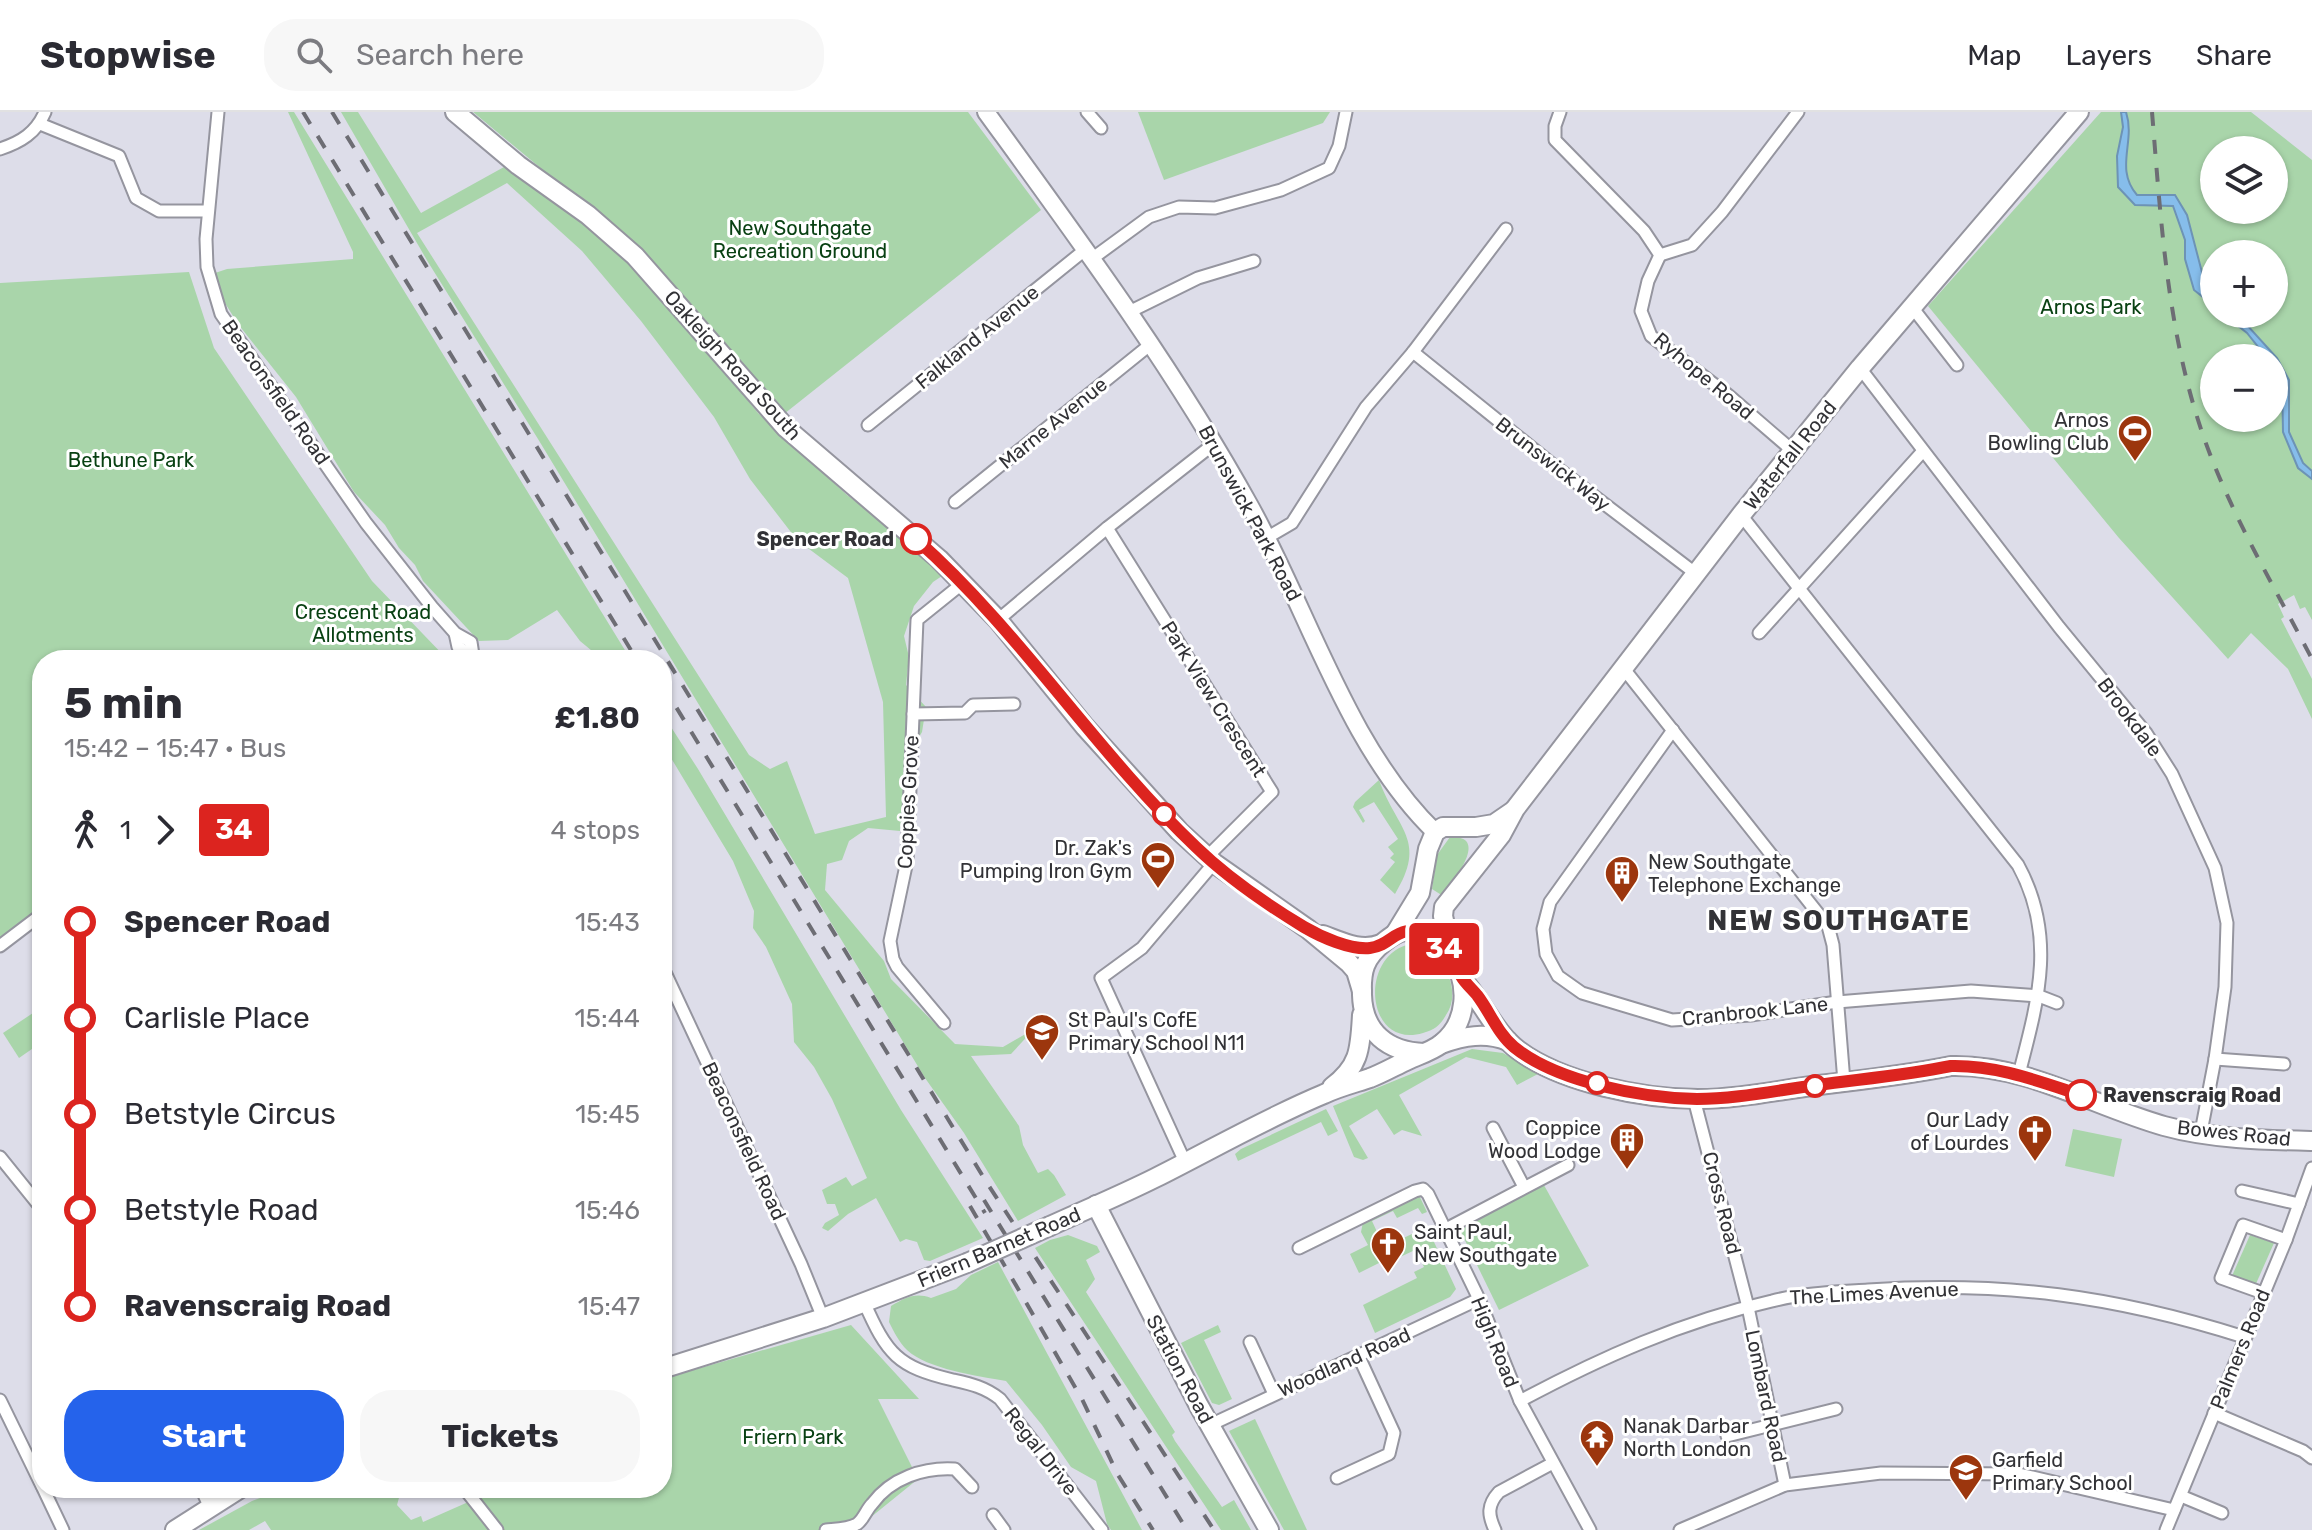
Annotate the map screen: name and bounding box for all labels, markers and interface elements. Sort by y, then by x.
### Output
search box [264,19,824,91]
text: Stopwise [40,32,216,78]
icon: search [292,33,336,77]
text: Search here [356,37,524,73]
text: Map [1967,39,2022,72]
text: Layers [2066,39,2152,72]
text: Share [2196,39,2272,72]
map controls [2200,136,2288,432]
button: layers [2200,136,2288,224]
park label: New Southgate Recreation Ground [713,216,887,263]
button: + [2200,240,2288,328]
street label: Falkland Avenue [911,280,1043,394]
street label: Oakleigh Road South [659,285,807,445]
park label: Arnos Park [2040,295,2142,319]
street label: Beaconsfield Road [217,315,335,469]
street label: Ryhope Road [1649,327,1759,425]
button: − [2200,344,2288,432]
street label: Marne Avenue [994,372,1112,474]
street label: Waterfall Road [1739,395,1841,515]
place label: Arnos Bowling Club [1988,408,2109,455]
street label: Brunswick Way [1491,412,1615,516]
sports icon: Arnos Bowling Club [2116,413,2154,463]
street label: Brunswick Park Road [1193,421,1307,605]
park label: Bethune Park [68,448,195,472]
marker: Spencer Road [901,524,931,554]
place label: Spencer Road [756,527,894,551]
park label: Crescent Road Allotments [295,600,431,647]
street label: Park View Crescent [1156,617,1272,781]
street label: Brookdale [2093,673,2167,761]
text: 5 min [64,677,183,729]
text: £1.80 [554,700,640,736]
text: 15:42 – 15:47 · Bus [64,733,286,764]
street label: Coppies Grove [893,735,923,869]
unlabelled marker [1153,803,1175,825]
icon: walk [64,808,108,852]
icon: forward [143,808,187,852]
text: 34 [215,813,253,846]
text: 1 [120,815,131,846]
text: 4 stops [550,815,640,846]
place label: Dr. Zak's Pumping Iron Gym [960,836,1132,883]
sports icon: Dr. Zak's Pumping Iron Gym [1139,840,1177,890]
place label: New Southgate Telephone Exchange [1648,850,1841,897]
building icon: New Southgate Telephone Exchange [1603,854,1641,904]
text: Spencer Road [124,904,330,940]
district label: NEW SOUTHGATE [1707,904,1971,937]
text: 15:43 [575,907,640,938]
line badge: 34 [1408,923,1480,975]
text: 34 [1425,932,1463,965]
street label: Cranbrook Lane [1681,991,1829,1031]
text: Carlisle Place [124,1000,310,1036]
text: 15:44 [574,1003,640,1034]
place label: St Paul's CofE Primary School N11 [1068,1008,1245,1055]
school or university icon: St Paul's CofE Primary School N11 [1023,1012,1061,1062]
street label: Beaconsfield Road [697,1058,791,1224]
unlabelled marker [1586,1072,1608,1094]
unlabelled marker [1804,1075,1826,1097]
marker: Ravenscraig Road [2066,1080,2096,1110]
place label: Ravenscraig Road [2103,1083,2281,1107]
text: Betstyle Circus [124,1096,336,1132]
text: 15:45 [575,1099,640,1130]
place label: Our Lady of Lourdes [1910,1108,2009,1155]
church icon: Our Lady of Lourdes [2016,1113,2054,1163]
street label: Bowes Road [2176,1115,2292,1151]
place label: Coppice Wood Lodge [1488,1116,1601,1163]
building icon: Coppice Wood Lodge [1608,1121,1646,1171]
street label: Cross Road [1698,1149,1746,1257]
text: Betstyle Road [124,1192,319,1228]
text: 15:46 [575,1195,640,1226]
street label: Friern Barnet Road [914,1202,1084,1292]
place label: Saint Paul, New Southgate [1414,1220,1557,1267]
church icon: Saint Paul, New Southgate [1369,1225,1407,1275]
street label: The Limes Avenue [1789,1277,1959,1309]
street label: Palmers Road [2205,1285,2275,1413]
text: Ravenscraig Road [124,1288,391,1324]
text: 15:47 [578,1291,640,1322]
street label: High Road [1466,1293,1524,1391]
street label: Station Road [1141,1310,1219,1428]
street label: Woodland Road [1274,1322,1414,1402]
street label: Lombard Road [1740,1328,1792,1464]
button: Start [64,1390,344,1482]
button: Tickets [360,1390,640,1482]
street label: Regal Drive [999,1402,1083,1500]
place label: Nanak Darbar North London [1623,1414,1751,1461]
temple icon: Nanak Darbar North London [1578,1418,1616,1468]
park label: Friern Park [742,1425,844,1449]
place label: Garfield Primary School [1992,1448,2133,1495]
school or university icon: Garfield Primary School [1947,1452,1985,1502]

